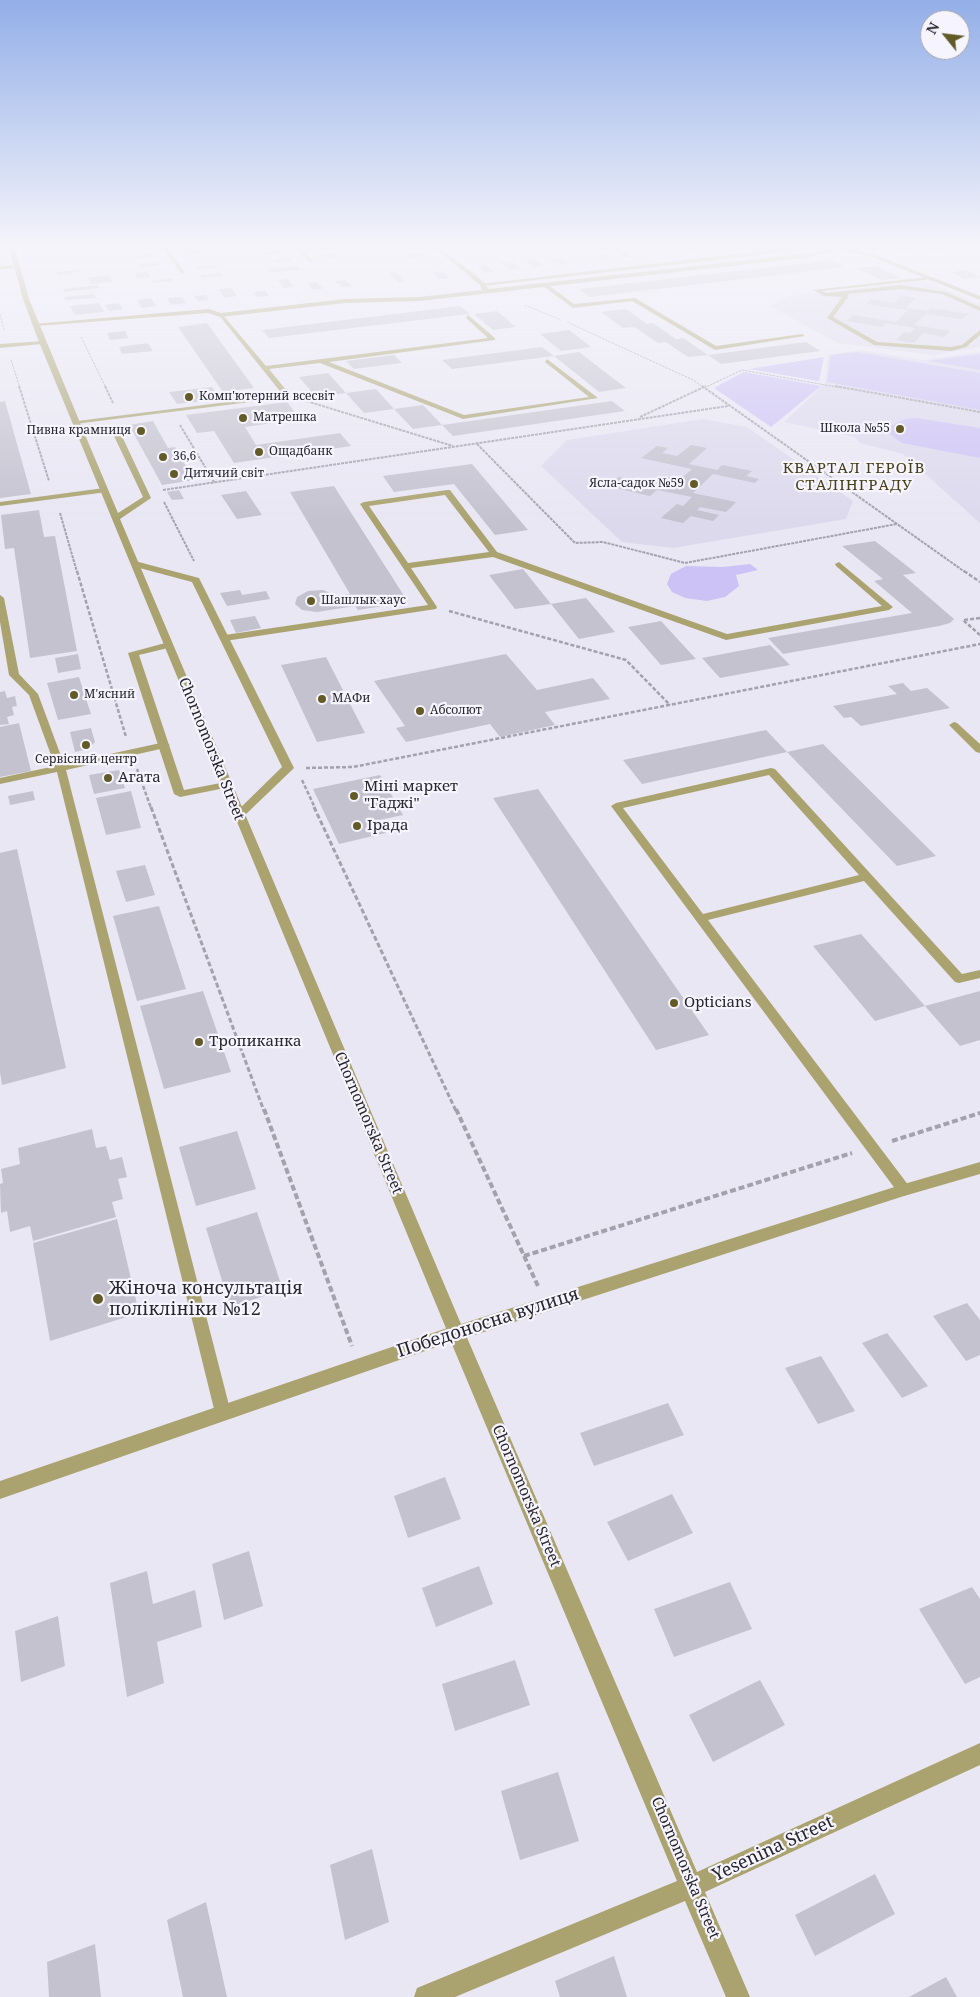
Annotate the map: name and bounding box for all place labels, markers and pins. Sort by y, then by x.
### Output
place label: Комп'ютерний всесвіт [199,390,335,404]
marker: Комп'ютерний всесвіт [183,391,195,403]
place label: Матрешка [253,411,317,425]
marker: Матрешка [237,412,249,424]
place label: Школа №55 [820,422,890,436]
marker: Школа №55 [894,423,906,435]
place label: Пивна крамниця [26,424,131,438]
marker: Пивна крамниця [135,425,147,437]
place label: Ощадбанк [269,445,332,459]
marker: Ощадбанк [253,446,265,458]
place label: 36,6 [173,450,196,464]
marker: 36,6 [157,451,169,463]
place label: Дитячий світ [184,467,264,481]
marker: Дитячий світ [168,468,180,480]
place label: Ясла-садок №59 [589,477,684,491]
marker: Ясла-садок №59 [688,478,700,490]
place label: Шашлык хаус [321,594,406,608]
marker: Шашлык хаус [305,595,317,607]
place label: М'ясний [84,688,135,702]
marker: М'ясний [68,689,80,701]
place label: МАФи [332,692,370,706]
marker: МАФи [316,693,328,705]
place label: Абсолют [430,704,482,718]
marker: Абсолют [414,705,426,717]
marker: Сервісний центр [80,739,92,751]
place label: Сервісний центр [35,753,137,767]
place label: Агата [118,769,161,787]
marker: Агата [102,772,114,784]
place label: Міні маркет "Гаджі" [364,778,458,813]
marker: Міні маркет "Гаджі" [348,790,360,802]
place label: Ірада [367,817,408,835]
marker: Ірада [351,820,363,832]
place label: Opticians [684,994,751,1012]
marker: Opticians [668,997,680,1009]
place label: Тропиканка [209,1033,301,1051]
marker: Тропиканка [193,1036,205,1048]
place label: Жіноча консультація поліклініки №12 [109,1278,303,1320]
marker: Жіноча консультація поліклініки №12 [91,1292,105,1306]

